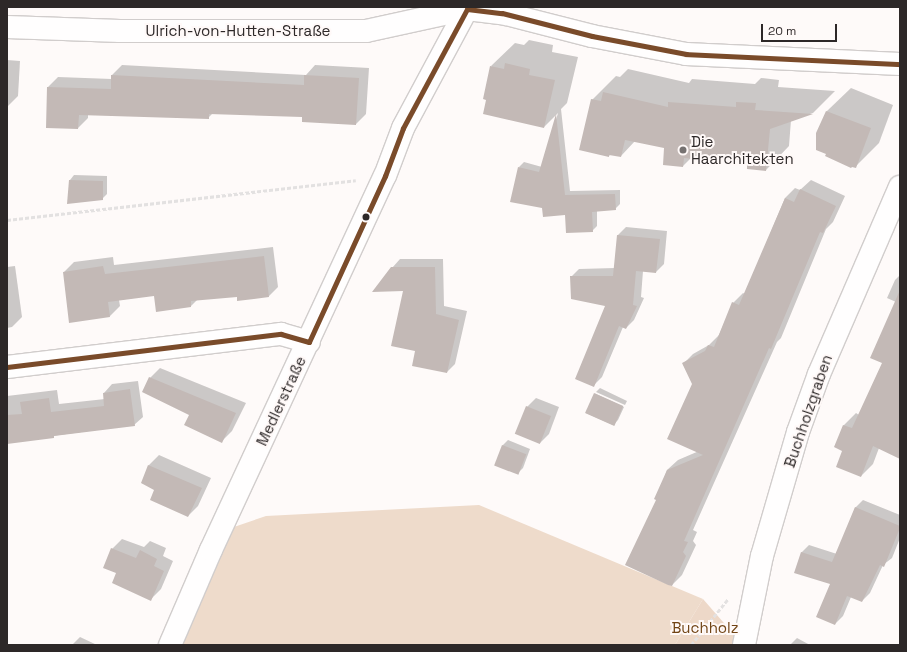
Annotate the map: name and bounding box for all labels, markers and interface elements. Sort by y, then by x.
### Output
scale bar [763,16,839,42]
street label: Ulrich-von-Hutten-Straße [146,22,330,40]
text: 20 m [768,23,796,39]
place label: Die Haarchitekten [691,132,794,167]
marker: Die Haarchitekten [678,145,688,155]
unlabelled marker [361,212,371,222]
street label: Buchholzgraben [780,352,836,470]
street label: Medlerstraße [252,353,310,449]
park label: Buchholz [671,619,739,637]

